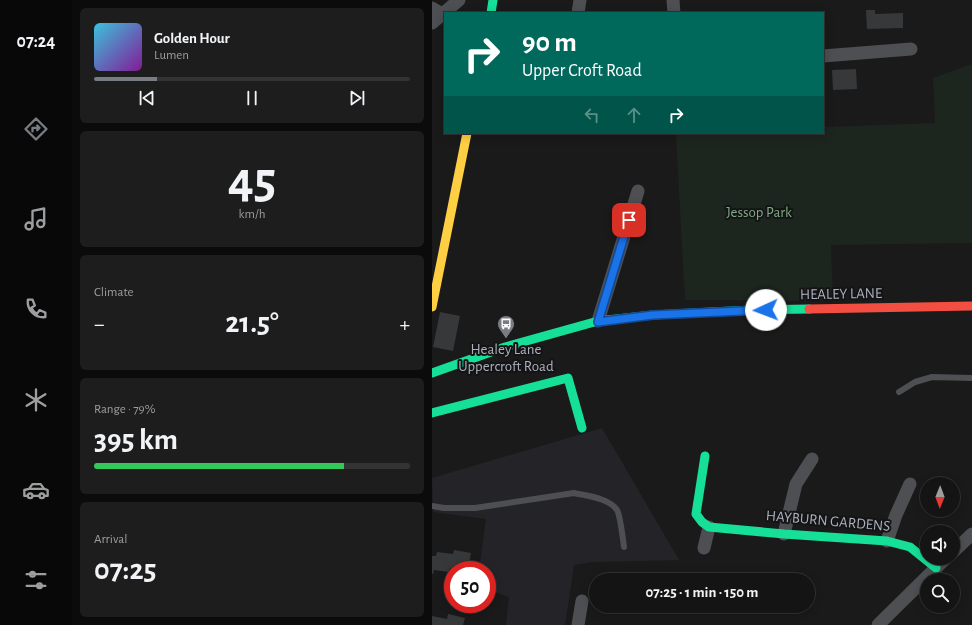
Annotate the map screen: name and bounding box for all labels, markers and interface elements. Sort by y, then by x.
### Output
icon: right [456,28,508,80]
text: 90 m [522,29,577,57]
text: Golden Hour [154,31,230,46]
text: 07:24 [17,33,55,51]
text: Lumen [154,49,189,62]
text: Upper Croft Road [522,62,642,80]
icon: previous [136,87,158,109]
icon: pause [241,87,263,109]
icon: next [346,87,368,109]
icon: left [581,104,603,126]
icon: ahead [623,104,645,126]
icon: right [665,104,687,126]
icon: directions [22,115,50,143]
text: 45 [228,155,276,207]
pin [612,203,646,237]
icon: music [22,205,50,233]
park label: Jessop Park [726,205,792,220]
text: km/h [239,208,265,221]
icon: arrive [618,209,640,231]
text: Climate [94,286,133,299]
street label: HEALEY LANE [800,286,882,302]
position arrow [745,289,787,331]
icon: phone [22,295,50,323]
text: 21.5° [225,308,279,338]
text: − [94,313,105,335]
text: + [399,313,410,335]
bus stop icon: Healey Lane Uppercroft Road [496,314,516,339]
place label: Healey Lane Uppercroft Road [458,342,554,374]
icon: climate [22,386,50,414]
text: Range · 79% [94,403,155,416]
text: 395 km [94,425,178,455]
icon: car [22,476,50,504]
north arrow [920,477,960,517]
map controls [920,477,960,613]
street label: HAYBURN GARDENS [765,508,891,534]
button: sound [920,525,960,565]
text: Arrival [94,533,127,546]
text: 07:25 [94,555,157,585]
speed limit sign: 50 [444,561,496,613]
icon: filters [22,566,50,594]
button: search [920,573,960,613]
text: 07:25 · 1 min · 150 m [646,585,758,600]

